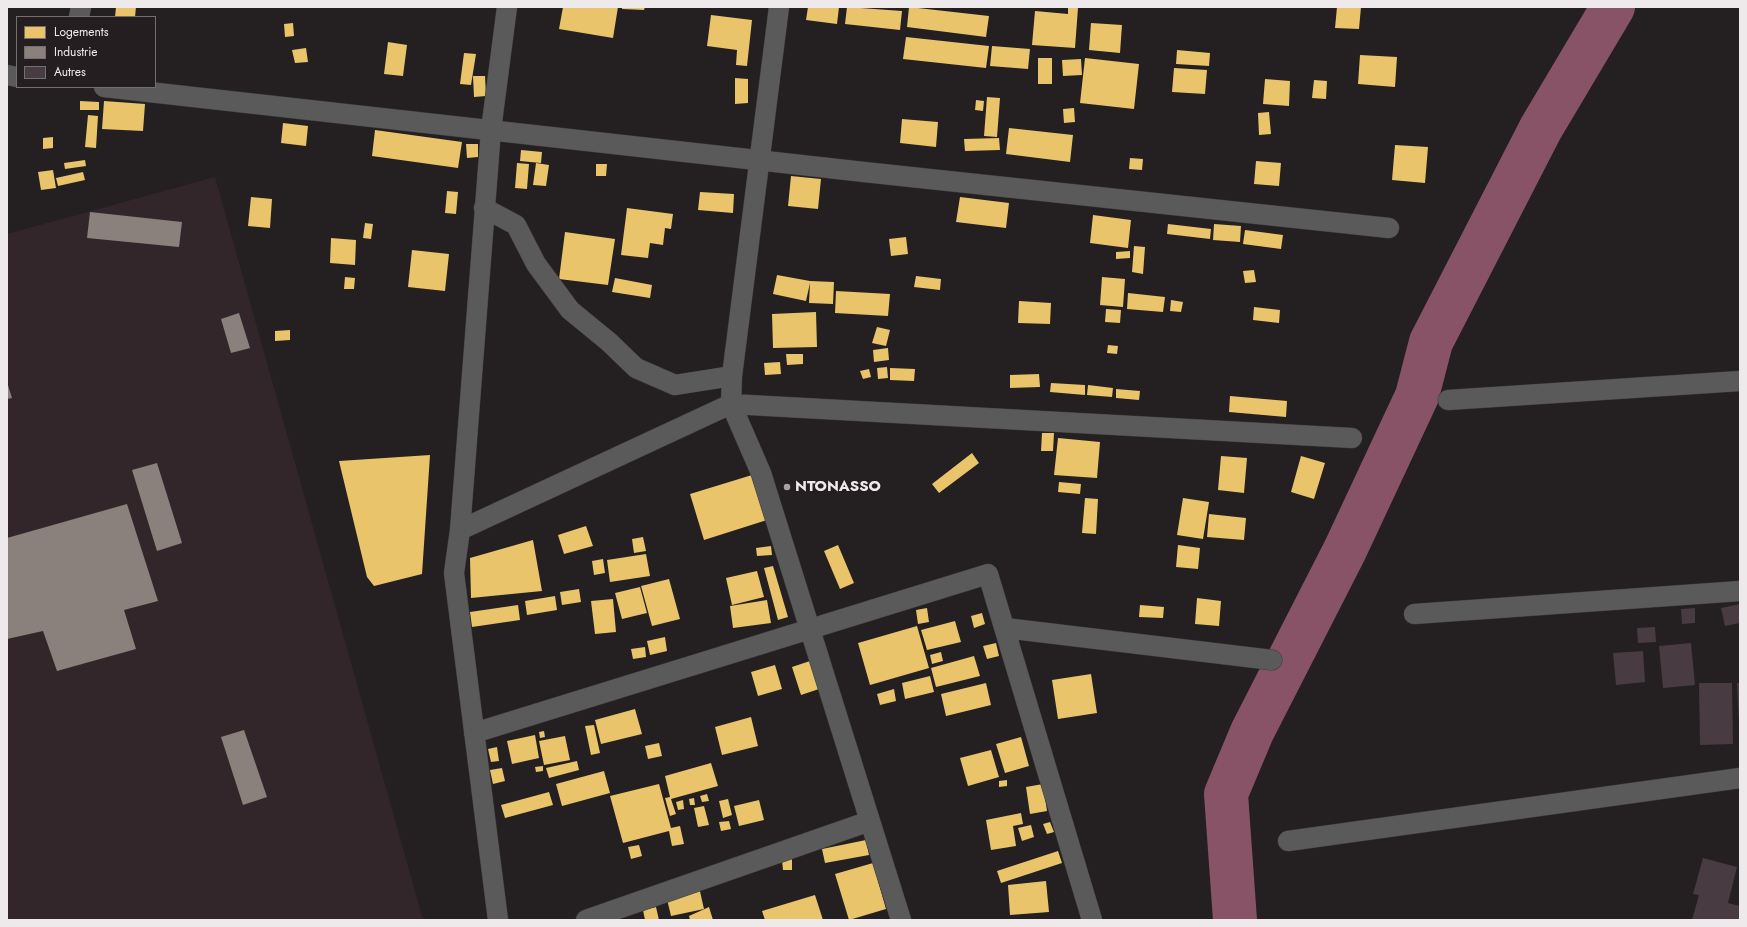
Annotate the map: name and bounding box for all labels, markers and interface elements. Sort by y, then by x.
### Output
legend [16,16,156,88]
text: Logements [54,23,109,41]
text: Industrie [54,43,98,61]
text: Autres [54,63,86,81]
place label: NTONASSO [795,478,881,496]
marker: NTONASSO [782,482,792,492]

